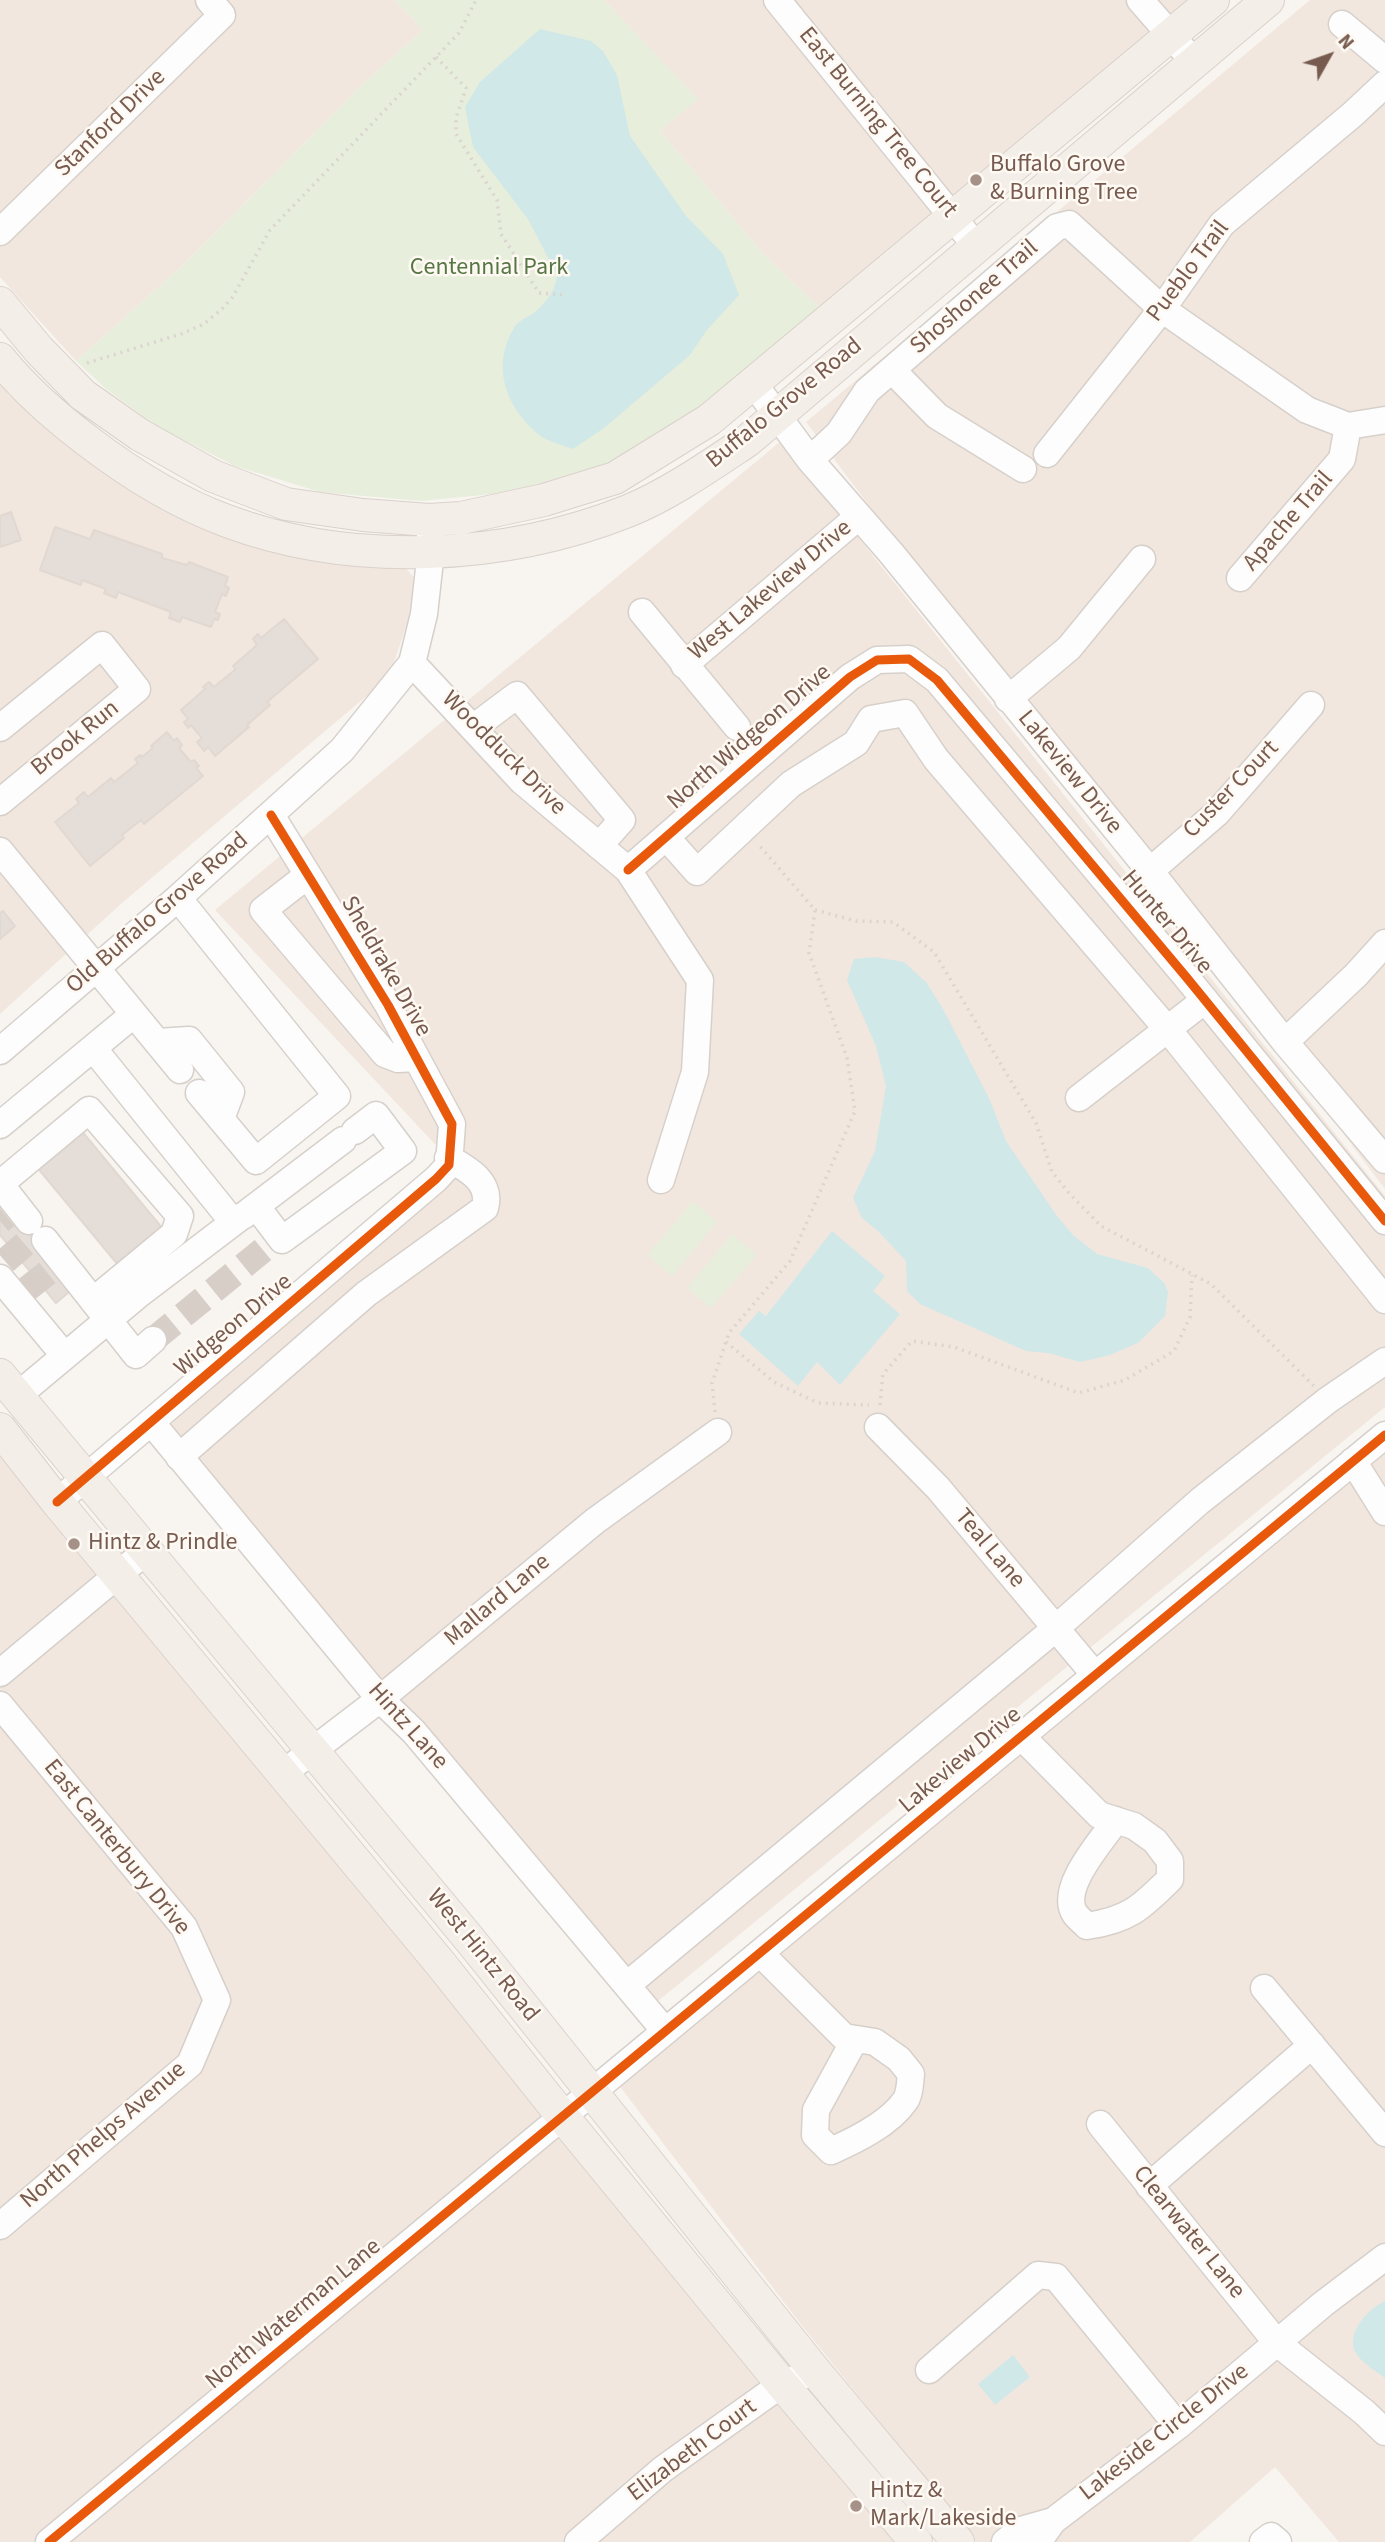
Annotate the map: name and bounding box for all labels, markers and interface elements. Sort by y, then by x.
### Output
north arrow [1294,21,1364,91]
street label: East Burning Tree Court [791,22,963,224]
text: N [1331,29,1360,56]
street label: Stanford Drive [50,64,172,184]
place label: Buffalo Grove & Burning Tree [990,152,1138,208]
marker: Buffalo Grove & Burning Tree [968,172,984,188]
street label: Pueblo Trail [1142,216,1236,328]
street label: Shoshonee Trail [905,235,1045,361]
park label: Centennial Park [410,255,568,283]
street label: Buffalo Grove Road [701,332,869,476]
street label: Apache Trail [1238,466,1340,578]
street label: West Lakeview Drive [684,515,858,667]
street label: North Widgeon Drive [662,659,838,817]
street label: Woodduck Drive [435,686,571,822]
street label: Brook Run [26,695,126,783]
street label: Lakeview Drive [1010,705,1128,841]
street label: Custer Court [1178,735,1286,845]
street label: Old Buffalo Grove Road [61,827,255,1001]
street label: Hunter Drive [1114,865,1218,981]
street label: Sheldrake Drive [333,892,437,1042]
street label: Widgeon Drive [169,1268,299,1384]
street label: Teal Lane [948,1503,1030,1595]
place label: Hintz & Prindle [88,1530,237,1558]
marker: Hintz & Prindle [66,1536,82,1552]
street label: Mallard Lane [439,1549,557,1653]
street label: Hintz Lane [361,1678,453,1776]
street label: Lakeview Drive [894,1702,1028,1820]
street label: East Canterbury Drive [36,1754,196,1942]
street label: West Hintz Road [420,1884,544,2028]
street label: North Phelps Avenue [15,2056,193,2216]
street label: Clearwater Lane [1126,2161,1250,2305]
street label: North Waterman Lane [201,2233,387,2397]
street label: Lakeside Circle Drive [1075,2358,1255,2508]
street label: Elizabeth Court [623,2393,763,2509]
place label: Hintz & Mark/Lakeside [870,2478,1016,2534]
marker: Hintz & Mark/Lakeside [848,2498,864,2514]

